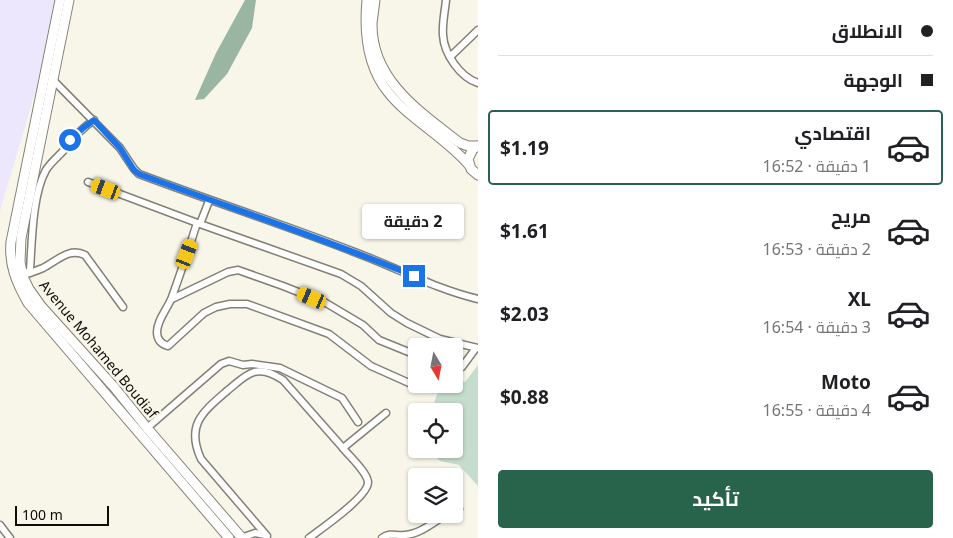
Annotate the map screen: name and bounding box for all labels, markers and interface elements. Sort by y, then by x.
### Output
text: الانطلاق [832,18,903,44]
text: الوجهة [843,67,903,93]
text: اقتصادي [795,120,871,146]
icon: car [886,125,931,170]
route start [59,129,81,151]
text: $1.19 [500,135,549,161]
text: 1 دقيقة · 16:52 [763,155,871,177]
car [89,177,122,201]
text: مريح [831,203,871,229]
callout: 2 دقيقة [363,204,465,238]
icon: car [886,208,931,253]
text: 2 دقيقة [384,210,442,232]
text: $1.61 [500,218,549,244]
car [174,237,199,271]
text: 2 دقيقة · 16:53 [763,238,871,260]
route end [403,265,425,287]
street label: Avenue Mohamed Boudiaf [36,276,163,423]
car [295,285,328,311]
text: XL [848,286,871,312]
icon: car [886,291,931,336]
text: $2.03 [500,301,549,327]
text: 3 دقيقة · 16:54 [763,316,871,338]
north arrow [408,338,462,392]
map controls [408,338,463,523]
text: Moto [821,369,871,395]
icon: car [886,374,931,419]
text: $0.88 [500,384,549,410]
text: 4 دقيقة · 16:55 [763,399,871,421]
button: locate [408,403,463,458]
button: layers [408,468,463,523]
button: تأكيد [498,470,933,528]
scale bar [15,503,109,526]
text: 100 m [22,505,63,524]

